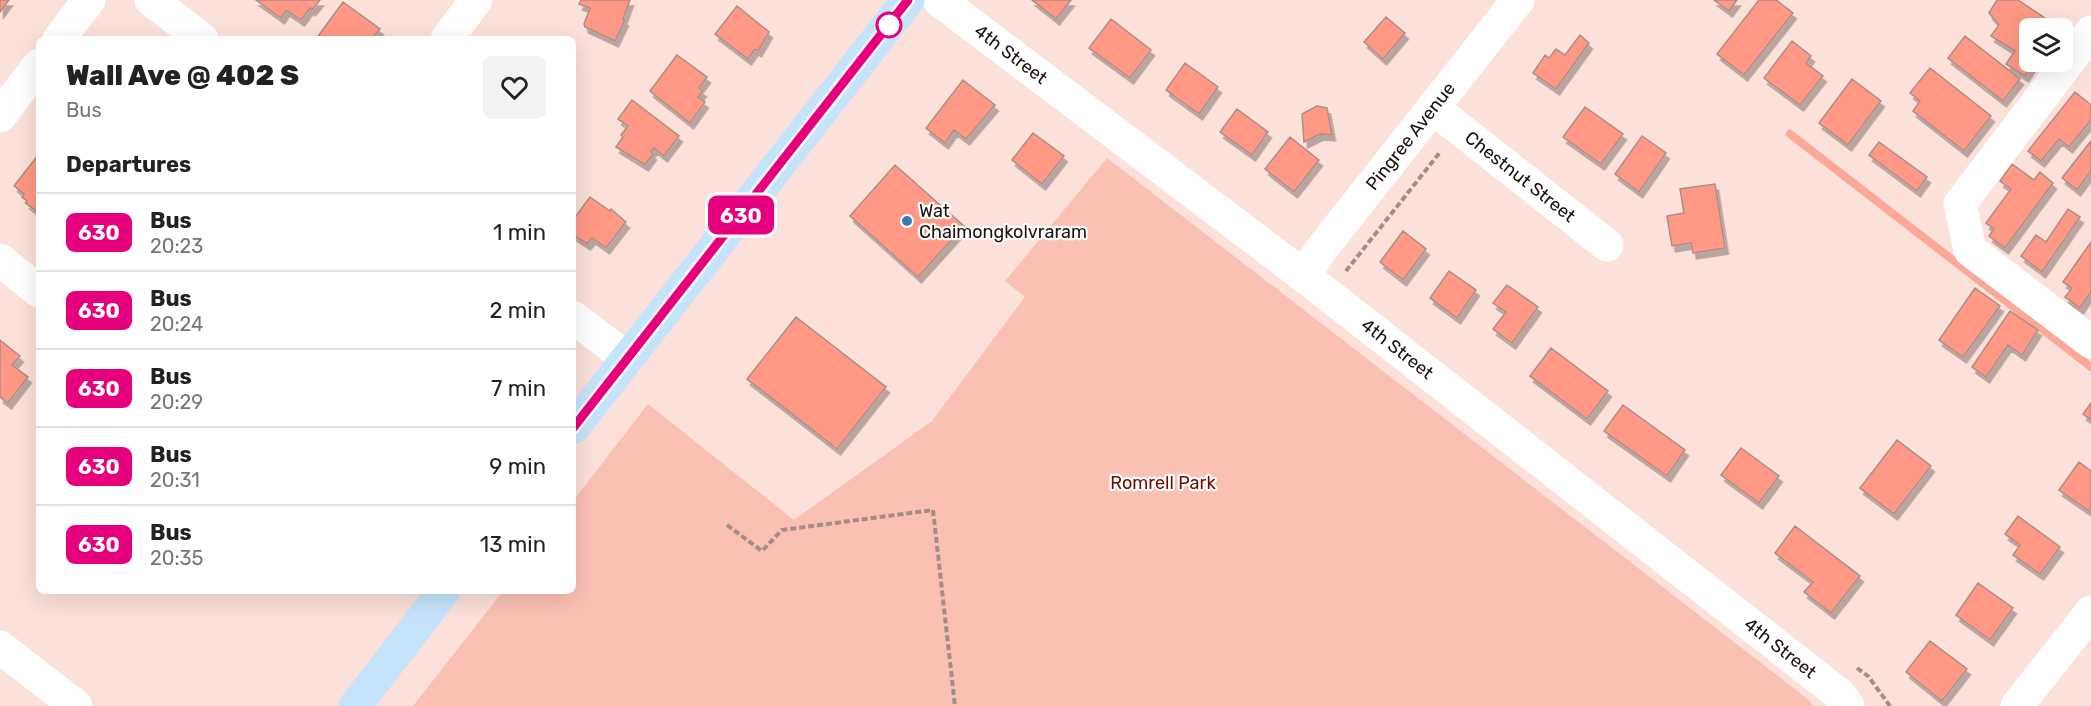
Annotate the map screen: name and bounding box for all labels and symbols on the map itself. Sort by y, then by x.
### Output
unlabelled marker [876,12,902,38]
street label: 4th Street [970,20,1052,89]
street label: Pingree Avenue [1361,78,1460,195]
street label: Chestnut Street [1461,126,1580,227]
line badge: 630 [706,196,776,234]
place label: Wat Chaimongkolvraram [919,200,1087,243]
marker: Wat Chaimongkolvraram [900,214,914,228]
street label: 4th Street [1357,314,1438,384]
park label: Romrell Park [1110,472,1216,494]
street label: 4th Street [1740,613,1821,683]

